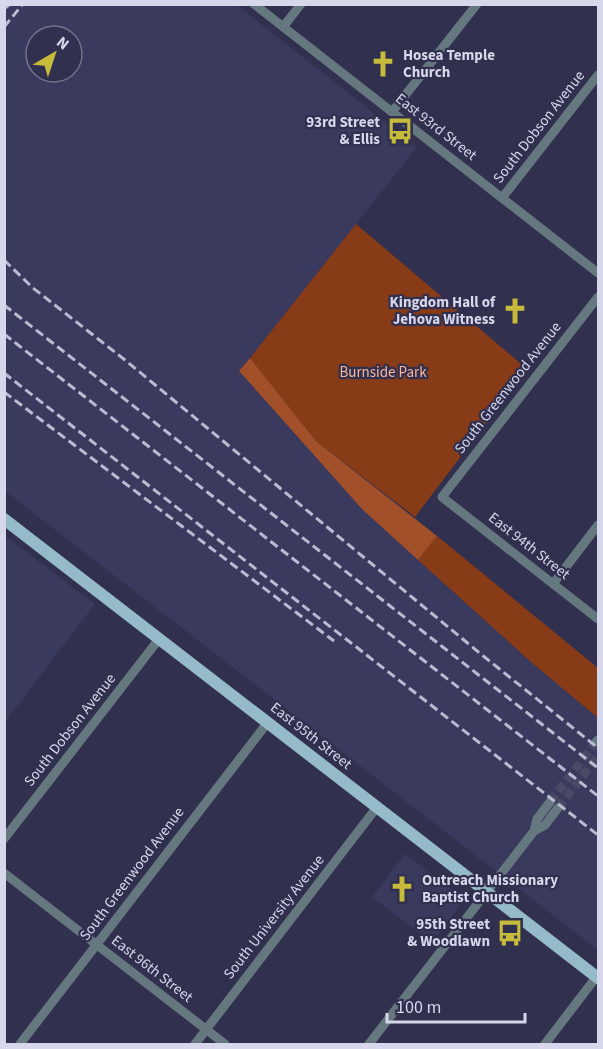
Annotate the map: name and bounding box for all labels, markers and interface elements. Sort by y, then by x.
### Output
north arrow [24,24,84,84]
text: N [52,31,74,55]
place label: Hosea Temple Church [403,45,495,83]
church icon: Hosea Temple Church [368,49,398,79]
street label: South Dobson Avenue [488,66,590,188]
street label: East 93rd Street [391,88,481,166]
place label: 93rd Street & Ellis [306,112,380,150]
bus stop icon: 93rd Street & Ellis [385,116,415,146]
place label: Kingdom Hall of Jehova Witness [390,292,496,330]
church icon: Kingdom Hall of Jehova Witness [500,296,530,326]
street label: South Greenwood Avenue [450,318,566,458]
park label: Burnside Park [339,362,427,383]
street label: East 94th Street [484,507,574,585]
street label: South Dobson Avenue [19,669,121,791]
street label: East 95th Street [266,697,356,775]
street label: South Greenwood Avenue [75,803,189,945]
street label: South University Avenue [219,850,329,984]
place label: Outreach Missionary Baptist Church [422,870,558,908]
church icon: Outreach Missionary Baptist Church [387,874,417,904]
place label: 95th Street & Woodlawn [407,914,490,952]
bus stop icon: 95th Street & Woodlawn [495,918,525,948]
street label: East 96th Street [107,930,197,1008]
scale bar [387,986,525,1024]
text: 100 m [396,995,441,1020]

